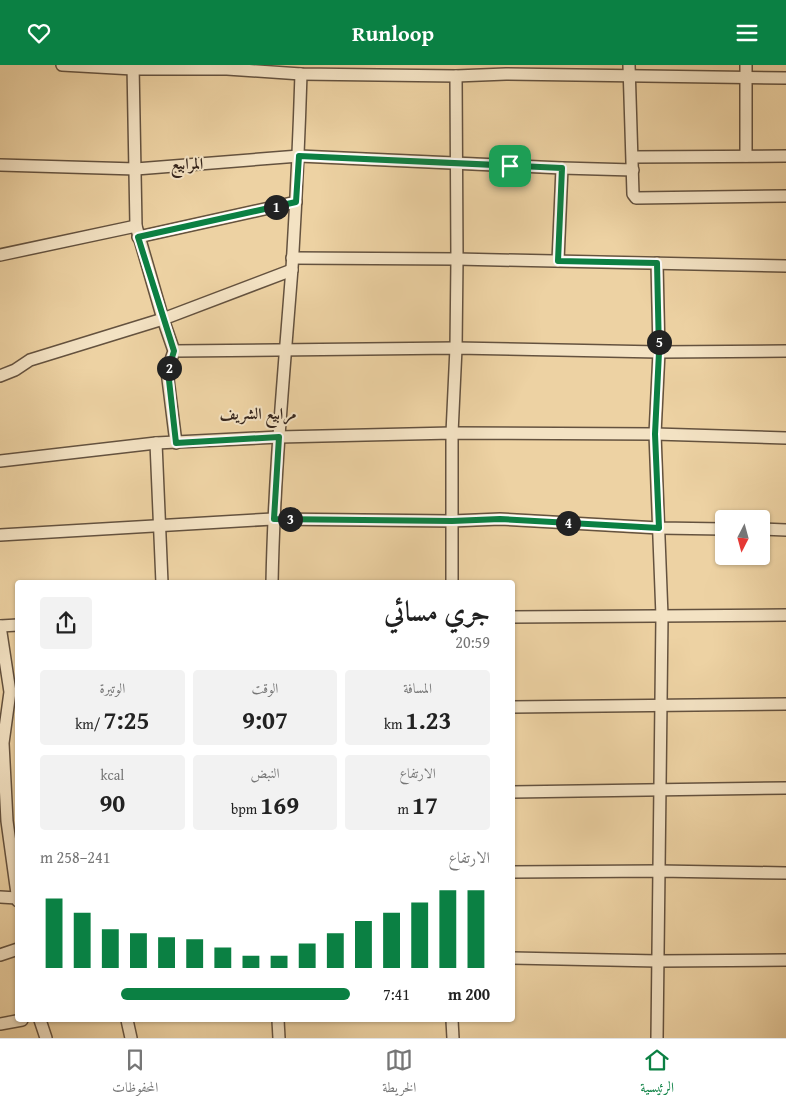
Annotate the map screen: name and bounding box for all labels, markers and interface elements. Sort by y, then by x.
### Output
text: Runloop [352,17,434,49]
icon: heart [25,19,53,47]
icon: menu [733,19,761,47]
pin [489,145,531,187]
district label: المرابيع [171,151,203,179]
icon: arrive [496,152,524,180]
pin: 1 [264,195,288,219]
text: 1 [273,197,280,217]
pin: 5 [646,329,672,355]
text: 5 [656,332,663,352]
pin: 2 [156,355,182,381]
text: 2 [166,358,173,378]
district label: مرابيع الشريف [220,401,296,429]
pin: 3 [278,507,302,531]
text: 3 [287,509,294,529]
north arrow [715,510,770,565]
map controls [715,510,770,565]
pin: 4 [556,511,580,535]
text: 4 [565,513,572,533]
text: جري مسائي [384,590,490,631]
button: share [40,597,92,649]
text: 20:59 [455,630,490,654]
text: الوتيرة [99,678,125,698]
text: الوقت [252,678,278,698]
text: المسافة [403,678,432,698]
text: 7:25 [103,702,149,738]
text: 9:07 [242,702,288,738]
text: 1.23 [406,702,451,738]
text: /km [75,714,103,734]
text: km [384,714,406,734]
text: النبض [251,763,279,783]
text: الارتفاع [400,763,436,783]
text: kcal [100,765,124,785]
text: 90 [99,785,125,821]
text: 169 [260,787,299,823]
text: 17 [412,787,438,823]
text: bpm [231,799,260,819]
text: m [397,799,412,819]
text: 241–258 m [40,845,110,869]
text: الارتفاع [448,845,490,869]
text: 7:41 [383,982,410,1006]
text: 200 m [448,982,490,1006]
tab: المحفوظات [112,1046,158,1101]
tab: الخريطة [382,1046,416,1101]
tab: الرئيسية [640,1046,674,1101]

